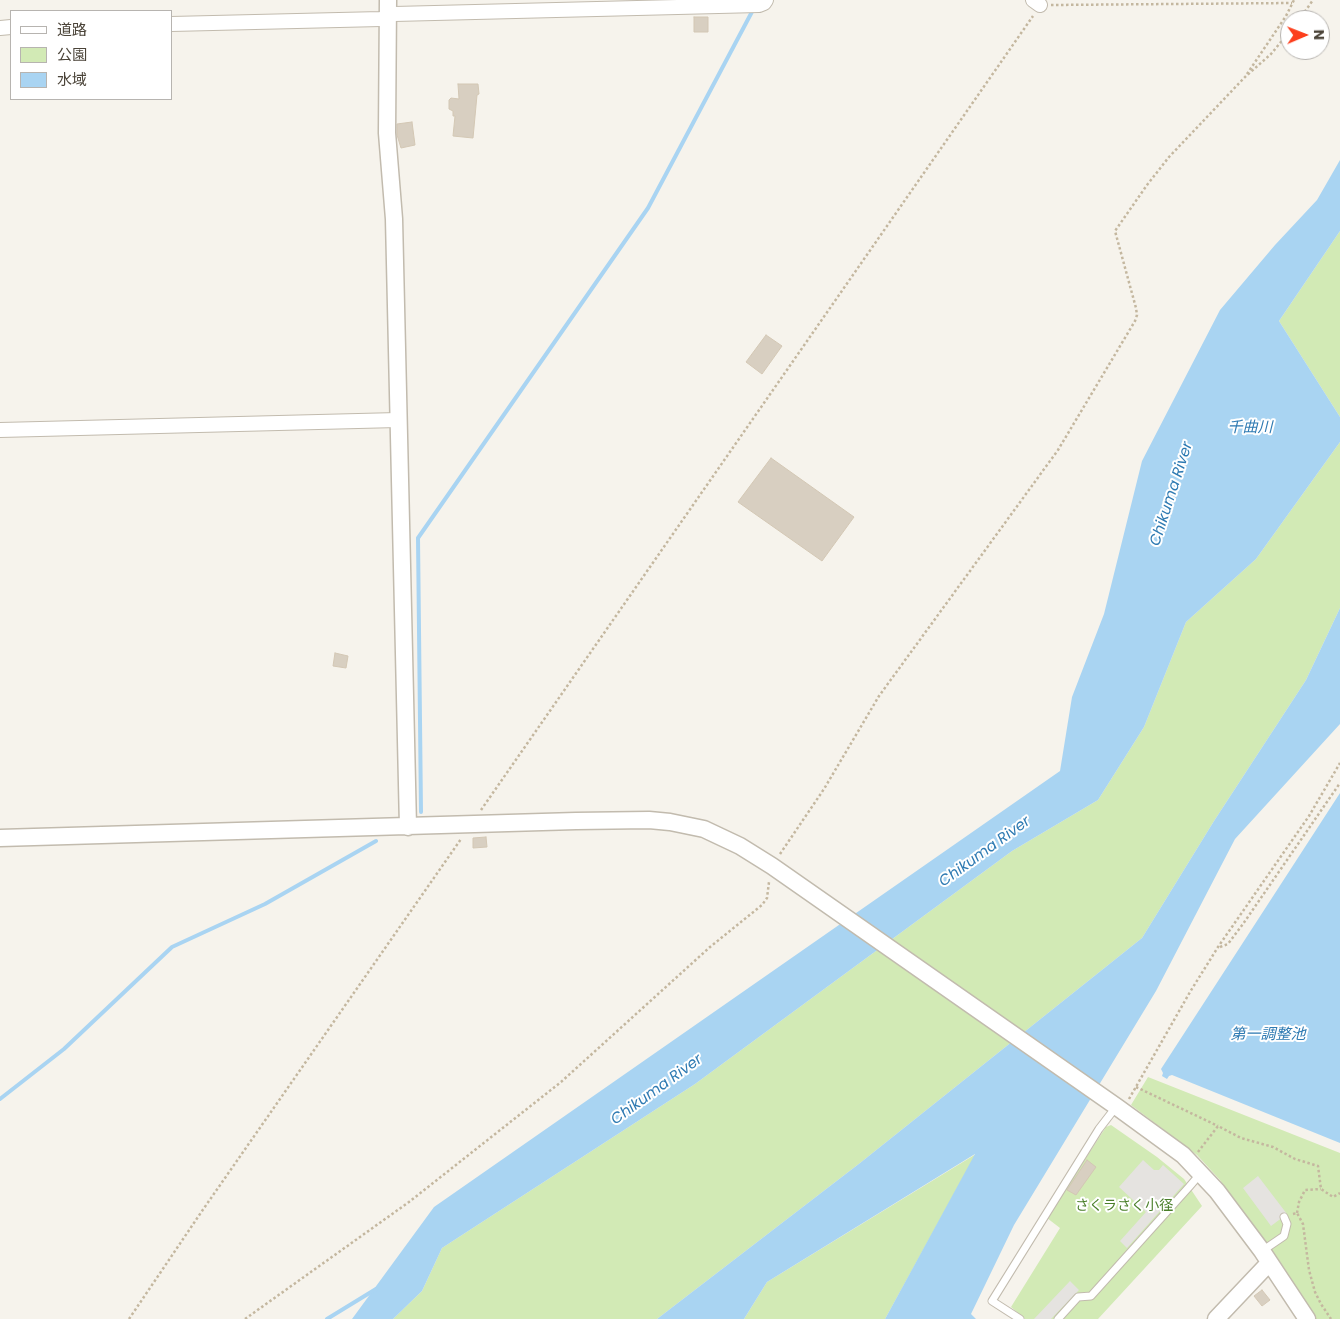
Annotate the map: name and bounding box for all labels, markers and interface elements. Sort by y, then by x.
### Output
legend [10,10,172,100]
north arrow [1280,10,1330,60]
text: 道路 [57,19,87,40]
text: N [1309,29,1329,40]
text: 公園 [57,44,87,65]
text: 水域 [57,69,87,90]
water label: 千曲川 [1228,419,1272,437]
water label: Chikuma River [1147,440,1197,548]
water label: Chikuma River [936,813,1034,891]
water label: 第一調整池 [1231,1026,1305,1044]
water label: Chikuma River [608,1051,706,1129]
park label: さくラさく小径 [1075,1198,1173,1214]

